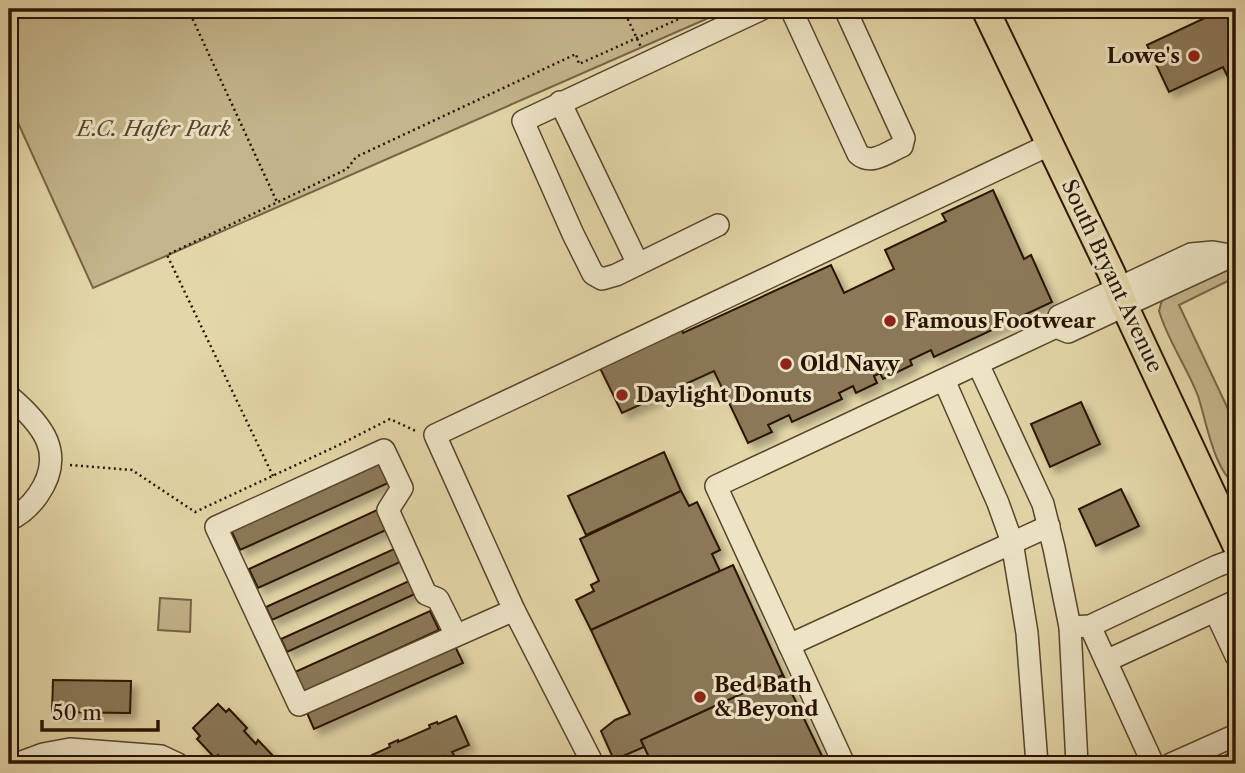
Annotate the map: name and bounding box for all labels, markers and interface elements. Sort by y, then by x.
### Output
place label: Lowe's [1107,43,1180,68]
marker: Lowe's [1186,48,1202,64]
park label: E.C. Hafer Park [75,116,231,141]
street label: South Bryant Avenue [1057,175,1168,376]
place label: Famous Footwear [904,308,1096,333]
marker: Famous Footwear [882,313,898,329]
place label: Old Navy [800,351,901,376]
marker: Old Navy [778,356,794,372]
place label: Daylight Donuts [636,382,812,407]
marker: Daylight Donuts [614,387,630,403]
place label: Bed Bath & Beyond [714,672,818,721]
scale bar [42,689,158,733]
marker: Bed Bath & Beyond [692,689,708,705]
text: 50 m [52,700,102,725]

